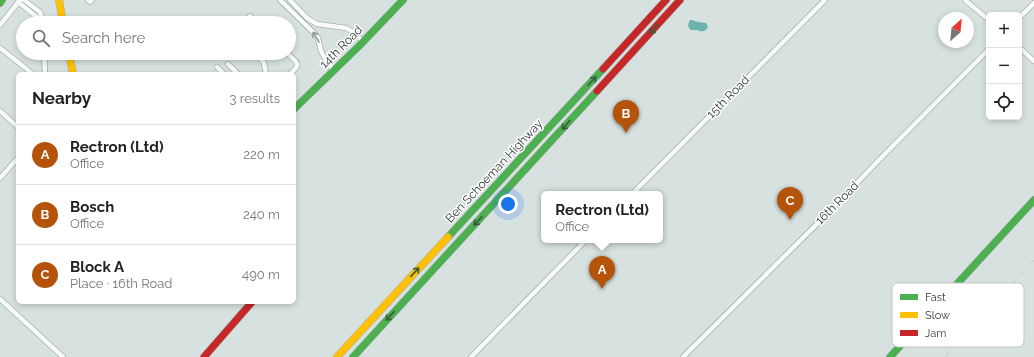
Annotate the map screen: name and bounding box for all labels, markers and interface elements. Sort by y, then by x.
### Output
north arrow [938,12,974,48]
map controls [986,12,1022,120]
button: + [986,12,1022,48]
search box [16,16,296,60]
street label: 14th Road [317,23,365,71]
one-way arrow [649,24,658,34]
icon: search [30,27,52,49]
text: Search here [62,29,145,47]
one-way arrow [311,31,319,43]
button: − [986,48,1022,84]
street label: 15th Road [704,73,752,121]
one-way arrow [587,76,597,86]
button: locate [986,84,1022,120]
text: Nearby [32,88,91,108]
text: 3 results [230,91,280,106]
pin: B [613,100,639,133]
street label: Ben Schoeman Highway [443,116,546,225]
one-way arrow [561,120,571,130]
text: Rectron (Ltd) [70,138,164,156]
text: A [41,147,49,162]
text: 220 m [243,147,280,162]
text: Office [70,156,104,171]
street label: 16th Road [813,179,861,227]
pin: C [777,187,803,220]
popup [541,191,663,243]
your location [498,194,518,214]
text: Bosch [70,198,114,216]
text: Rectron (Ltd) [555,201,649,219]
text: B [41,207,49,222]
text: 240 m [243,207,280,222]
text: Office [70,216,104,231]
one-way arrow [473,216,483,226]
text: Office [555,219,589,234]
pin: A [589,256,615,289]
text: Block A [70,258,124,276]
text: C [41,267,49,282]
text: 490 m [242,267,280,282]
one-way arrow [411,267,420,277]
text: Place · 16th Road [70,276,172,291]
legend [892,283,1024,347]
text: Fast [925,291,946,304]
text: Slow [925,309,950,322]
one-way arrow [385,311,395,321]
text: Jam [925,327,946,340]

